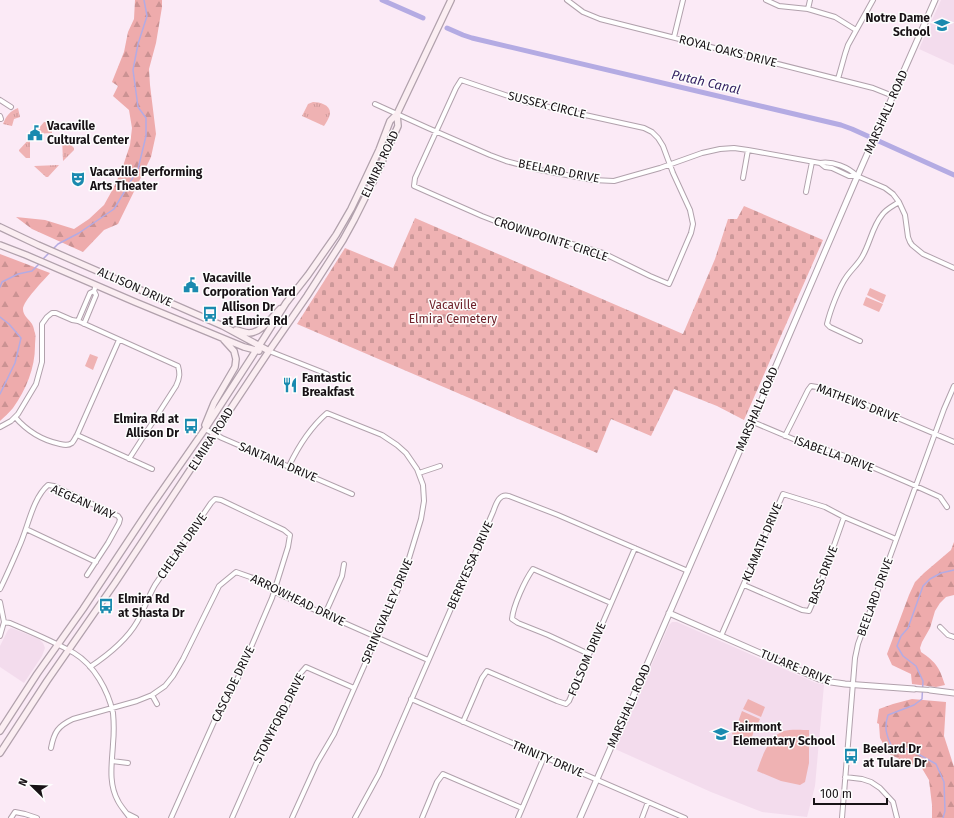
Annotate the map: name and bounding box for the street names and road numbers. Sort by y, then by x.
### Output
street label: ROYAL OAKS DRIVE [678,32,778,70]
street label: MARSHALL ROAD [861,68,911,156]
street label: SUSSEX CIRCLE [507,89,587,121]
street label: ELMIRA ROAD [358,128,402,200]
street label: BEELARD DRIVE [517,156,601,186]
street label: CROWNPOINTE CIRCLE [492,214,610,264]
street label: ALLISON DRIVE [96,264,174,310]
street label: MARSHALL ROAD [733,365,781,453]
street label: MATHEWS DRIVE [815,381,901,425]
street label: ELMIRA ROAD [185,405,237,473]
street label: ISABELLA DRIVE [792,433,876,475]
street label: SANTANA DRIVE [237,439,319,485]
street label: AEGEAN WAY [49,482,117,522]
street label: KLAMATH DRIVE [739,500,785,584]
street label: CHELAN DRIVE [154,510,210,582]
street label: BERRYESSA DRIVE [444,519,496,611]
street label: BASS DRIVE [805,544,841,606]
street label: SPRINGVALLEY DRIVE [358,556,416,666]
street label: BEELARD DRIVE [854,556,896,638]
street label: ARROWHEAD DRIVE [248,571,348,629]
street label: FOLSOM DRIVE [565,620,609,698]
street label: CASCADE DRIVE [209,644,257,724]
street label: TULARE DRIVE [758,646,834,688]
street label: MARSHALL ROAD [604,662,654,750]
street label: STONYFORD DRIVE [250,671,308,765]
street label: TRINITY DRIVE [510,738,586,780]

